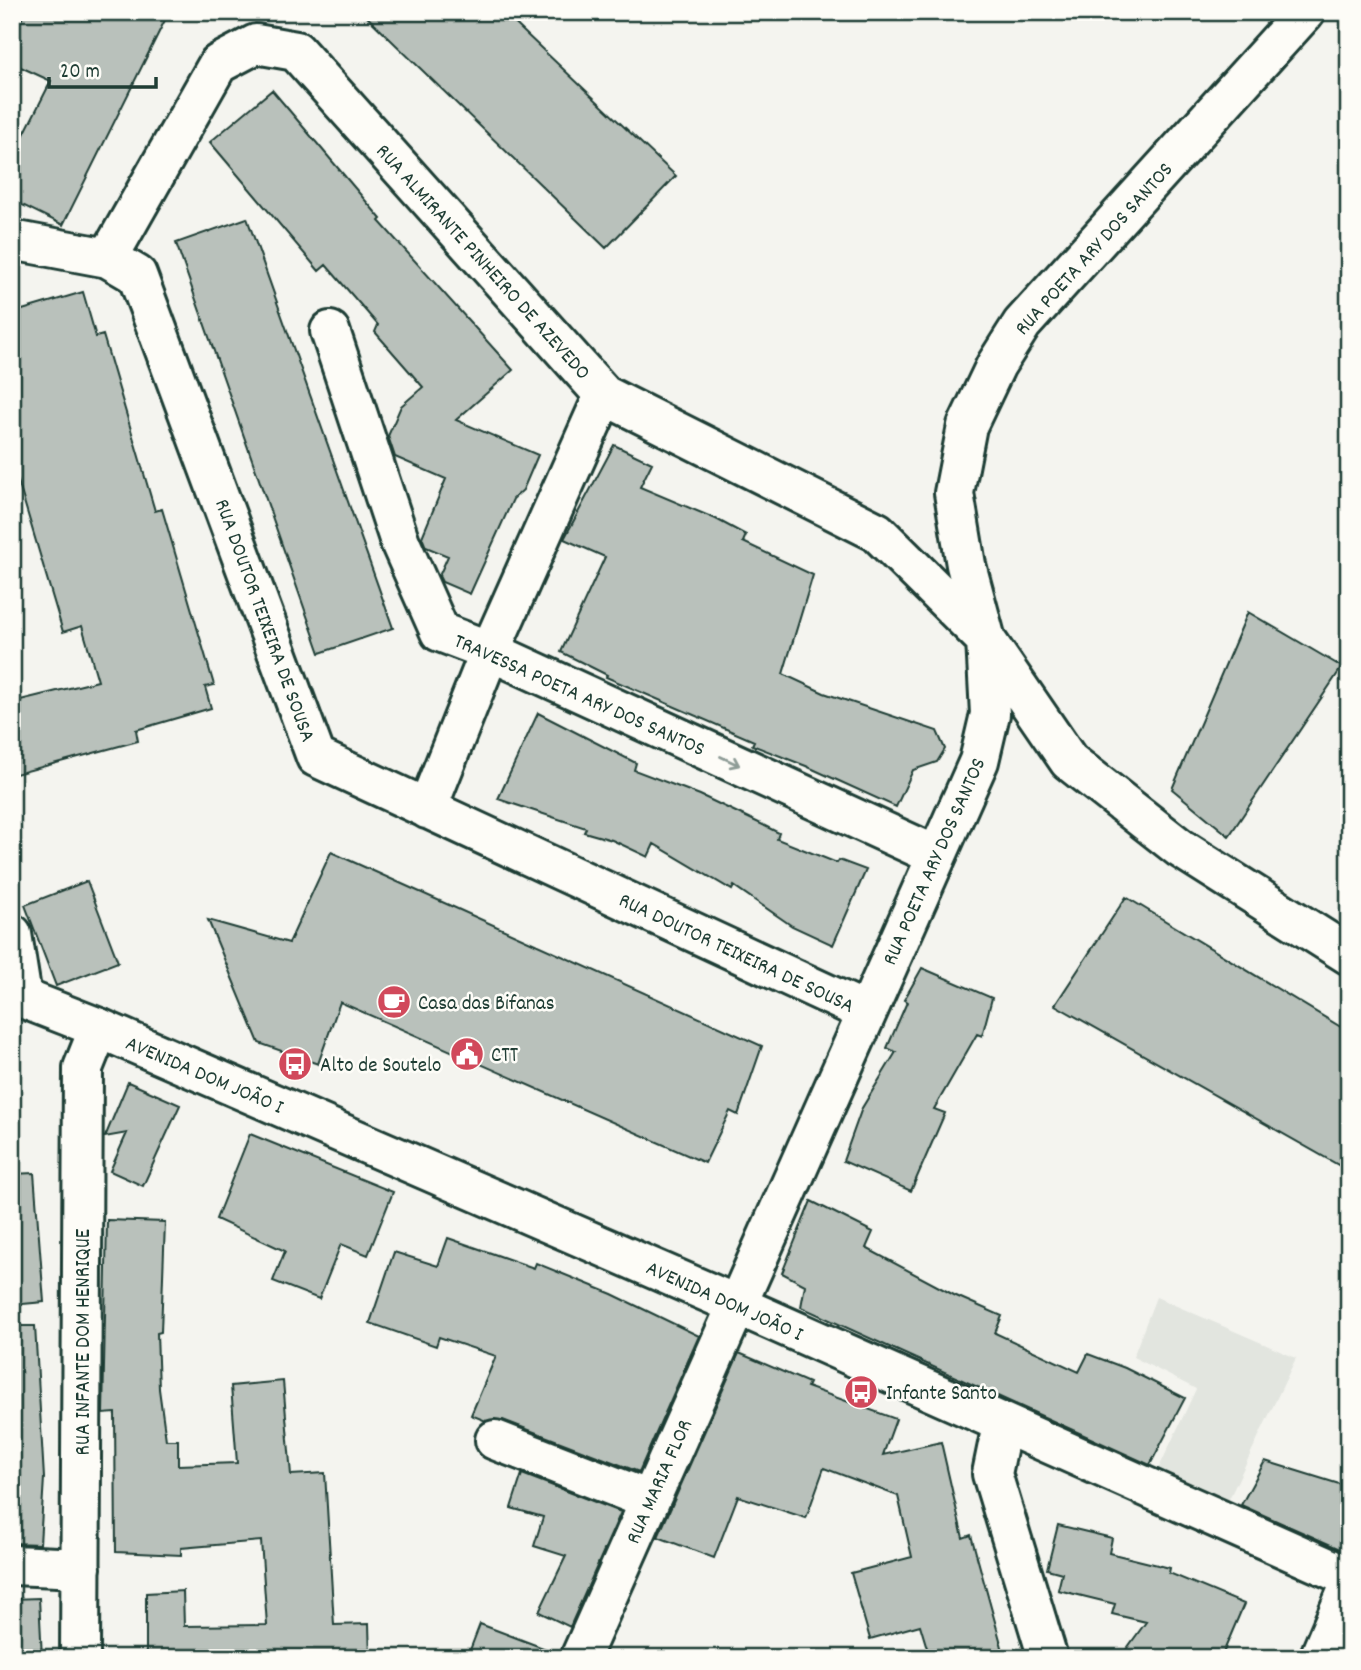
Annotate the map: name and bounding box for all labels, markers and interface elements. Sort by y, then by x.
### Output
scale bar [49,46,156,90]
text: 20 m [60,58,100,88]
street label: RUA ALMIRANTE PINHEIRO DE AZEVEDO [367,138,596,388]
street label: RUA POETA ARY DOS SANTOS [1009,157,1181,343]
street label: RUA DOUTOR TEIXEIRA DE SOUSA [205,495,321,747]
street label: TRAVESSA POETA ARY DOS SANTOS [448,628,709,766]
street label: RUA POETA ARY DOS SANTOS [876,754,995,971]
one-way arrow [719,755,740,768]
street label: RUA DOUTOR TEIXEIRA DE SOUSA [613,887,858,1023]
cafe icon: Casa das Bifanas [375,983,413,1021]
place label: Casa das Bifanas [418,990,555,1020]
street label: AVENIDA DOM JOÃO I [120,1030,288,1124]
public building icon: CTT [448,1035,486,1073]
place label: CTT [491,1042,519,1072]
bus stop icon: Alto de Soutelo [276,1045,314,1083]
place label: Alto de Soutelo [320,1052,441,1082]
street label: RUA INFANTE DOM HENRIQUE [70,1228,100,1455]
street label: AVENIDA DOM JOÃO I [640,1255,808,1351]
bus stop icon: Infante Santo [842,1373,880,1411]
place label: Infante Santo [886,1380,997,1410]
street label: RUA MARIA FLOR [620,1415,702,1549]

